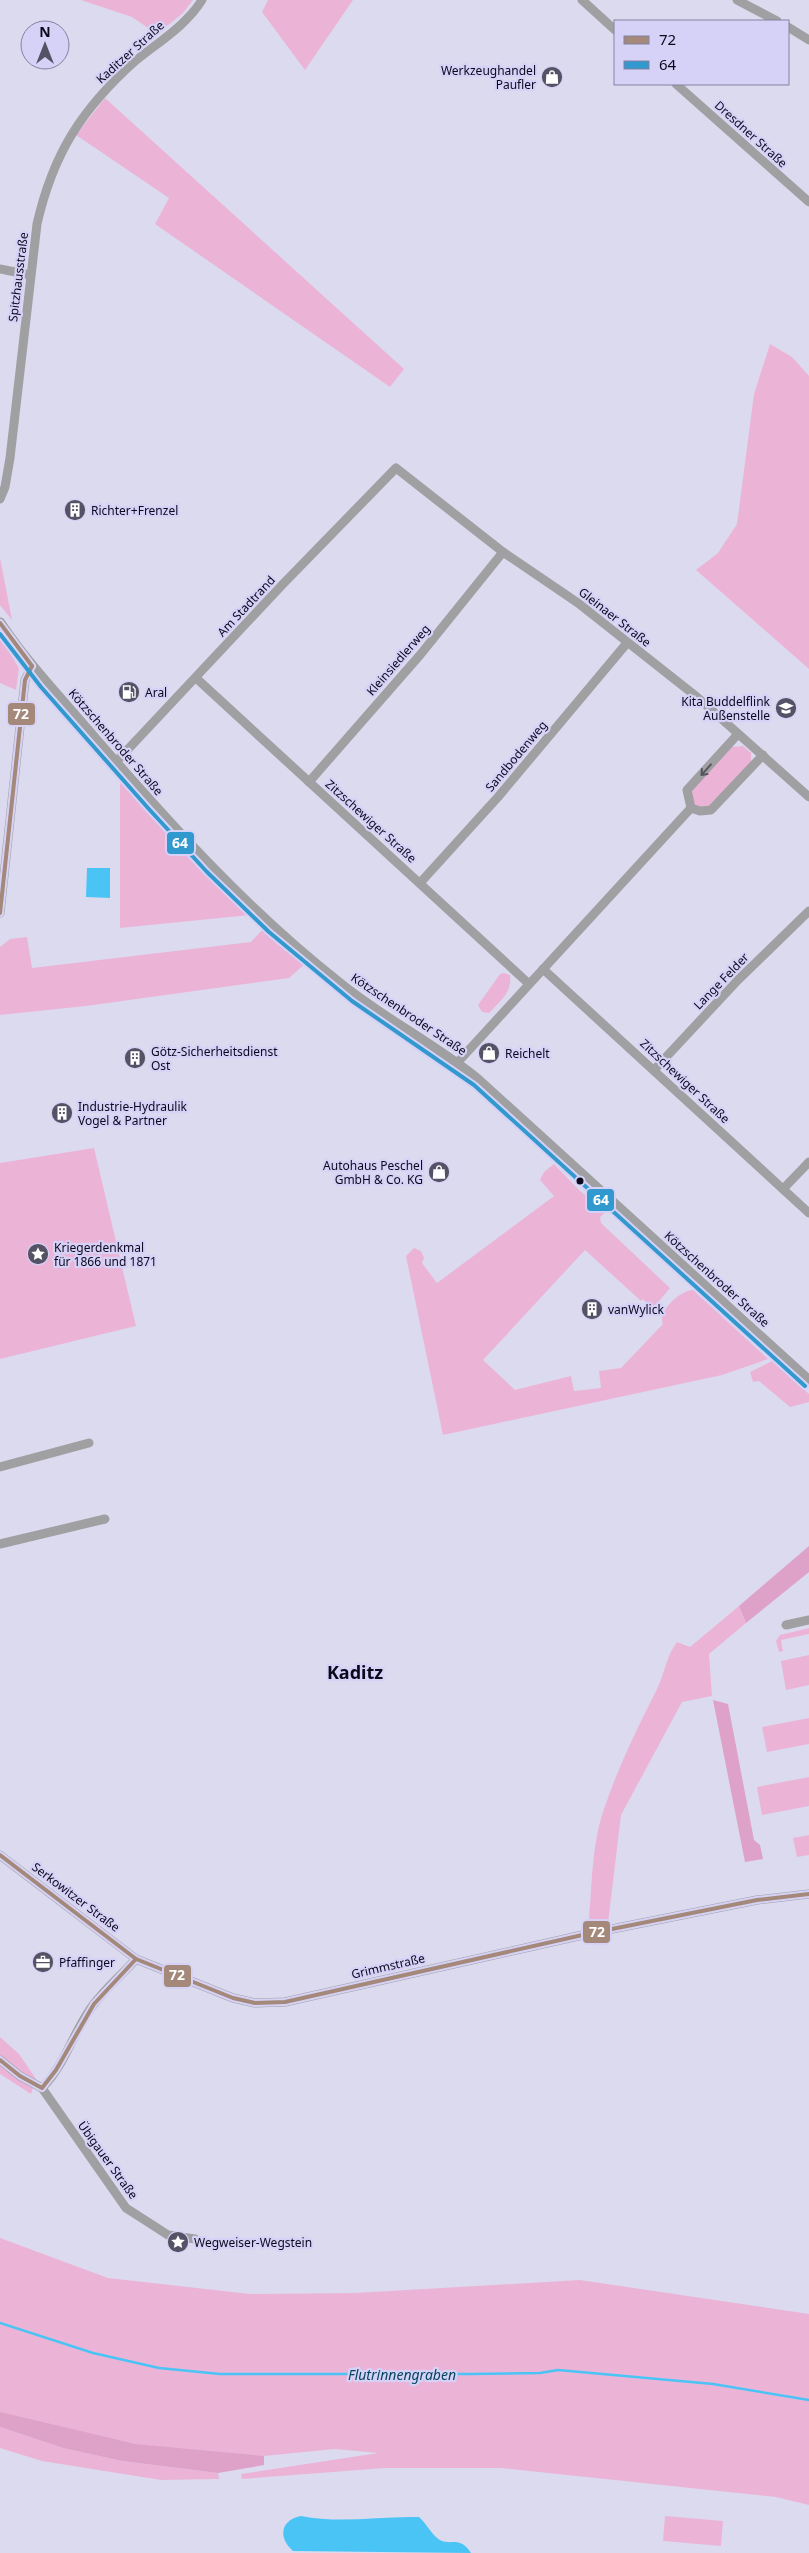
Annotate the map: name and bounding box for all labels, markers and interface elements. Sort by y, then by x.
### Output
street label: Kaditzer Straße [92,17,168,87]
north arrow [20,20,70,70]
legend [614,20,789,85]
text: N [39,22,51,41]
text: 72 [659,29,676,49]
text: 64 [659,54,677,74]
place label: Werkzeughandel Paufler [441,62,536,93]
shop icon: Werkzeughandel Paufler [540,65,564,89]
street label: Dresdner Straße [711,97,791,171]
street label: Spitzhausstraße [4,231,32,323]
building icon: Richter+Frenzel [63,498,87,522]
place label: Richter+Frenzel [91,502,178,519]
street label: Am Stadtrand [213,572,279,640]
street label: Gleinaer Straße [575,583,655,651]
street label: Kleinsiedlerweg [362,621,434,699]
fuel station icon: Aral [117,680,141,704]
place label: Aral [145,684,167,701]
street label: Kötzschenbroder Straße [65,685,167,799]
place label: Kita Buddelflink Außenstelle [681,693,771,724]
school or university icon: Kita Buddelflink Außenstelle [774,696,798,720]
line badge: 72 [7,702,36,726]
text: 72 [13,704,29,723]
street label: Sandbodenweg [481,717,551,795]
one-way arrow [700,763,712,776]
street label: Zitzschewiger Straße [322,776,420,867]
line badge: 64 [166,831,195,855]
text: 64 [172,833,188,852]
street label: Lange Felder [690,949,752,1013]
street label: Kötzschenbroder Straße [348,969,470,1059]
street label: Zitzschewiger Straße [636,1035,734,1127]
shop icon: Reichelt [477,1041,501,1065]
place label: Götz-Sicherheitsdienst Ost [151,1043,278,1074]
place label: Reichelt [505,1045,550,1062]
building icon: Götz-Sicherheitsdienst Ost [123,1046,147,1070]
place label: Industrie-Hydraulik Vogel & Partner [78,1098,187,1129]
building icon: Industrie-Hydraulik Vogel & Partner [50,1101,74,1125]
place label: Autohaus Peschel GmbH & Co. KG [323,1157,423,1188]
shop icon: Autohaus Peschel GmbH & Co. KG [427,1160,451,1184]
unlabelled marker [575,1176,585,1186]
line badge: 64 [586,1188,615,1212]
text: 64 [593,1190,609,1209]
street label: Kötzschenbroder Straße [661,1227,773,1331]
place label: Kriegerdenkmal für 1866 und 1871 [54,1239,157,1270]
place icon: Kriegerdenkmal für 1866 und 1871 [26,1242,50,1266]
building icon: vanWylick [580,1297,604,1321]
place label: vanWylick [608,1301,664,1318]
district label: Kaditz [327,1660,383,1684]
street label: Serkowitzer Straße [29,1858,124,1936]
line badge: 72 [582,1920,611,1944]
text: 72 [589,1922,605,1941]
street label: Grimmstraße [349,1949,427,1983]
office icon: Pfaffinger [31,1950,55,1974]
place label: Pfaffinger [59,1954,115,1971]
line badge: 72 [163,1964,192,1988]
text: 72 [169,1965,185,1984]
street label: Übigauer Straße [74,2118,142,2203]
place icon: Wegweiser-Wegstein [166,2230,190,2254]
place label: Wegweiser-Wegstein [194,2234,312,2251]
water label: Flutrinnengraben [348,2365,456,2384]

